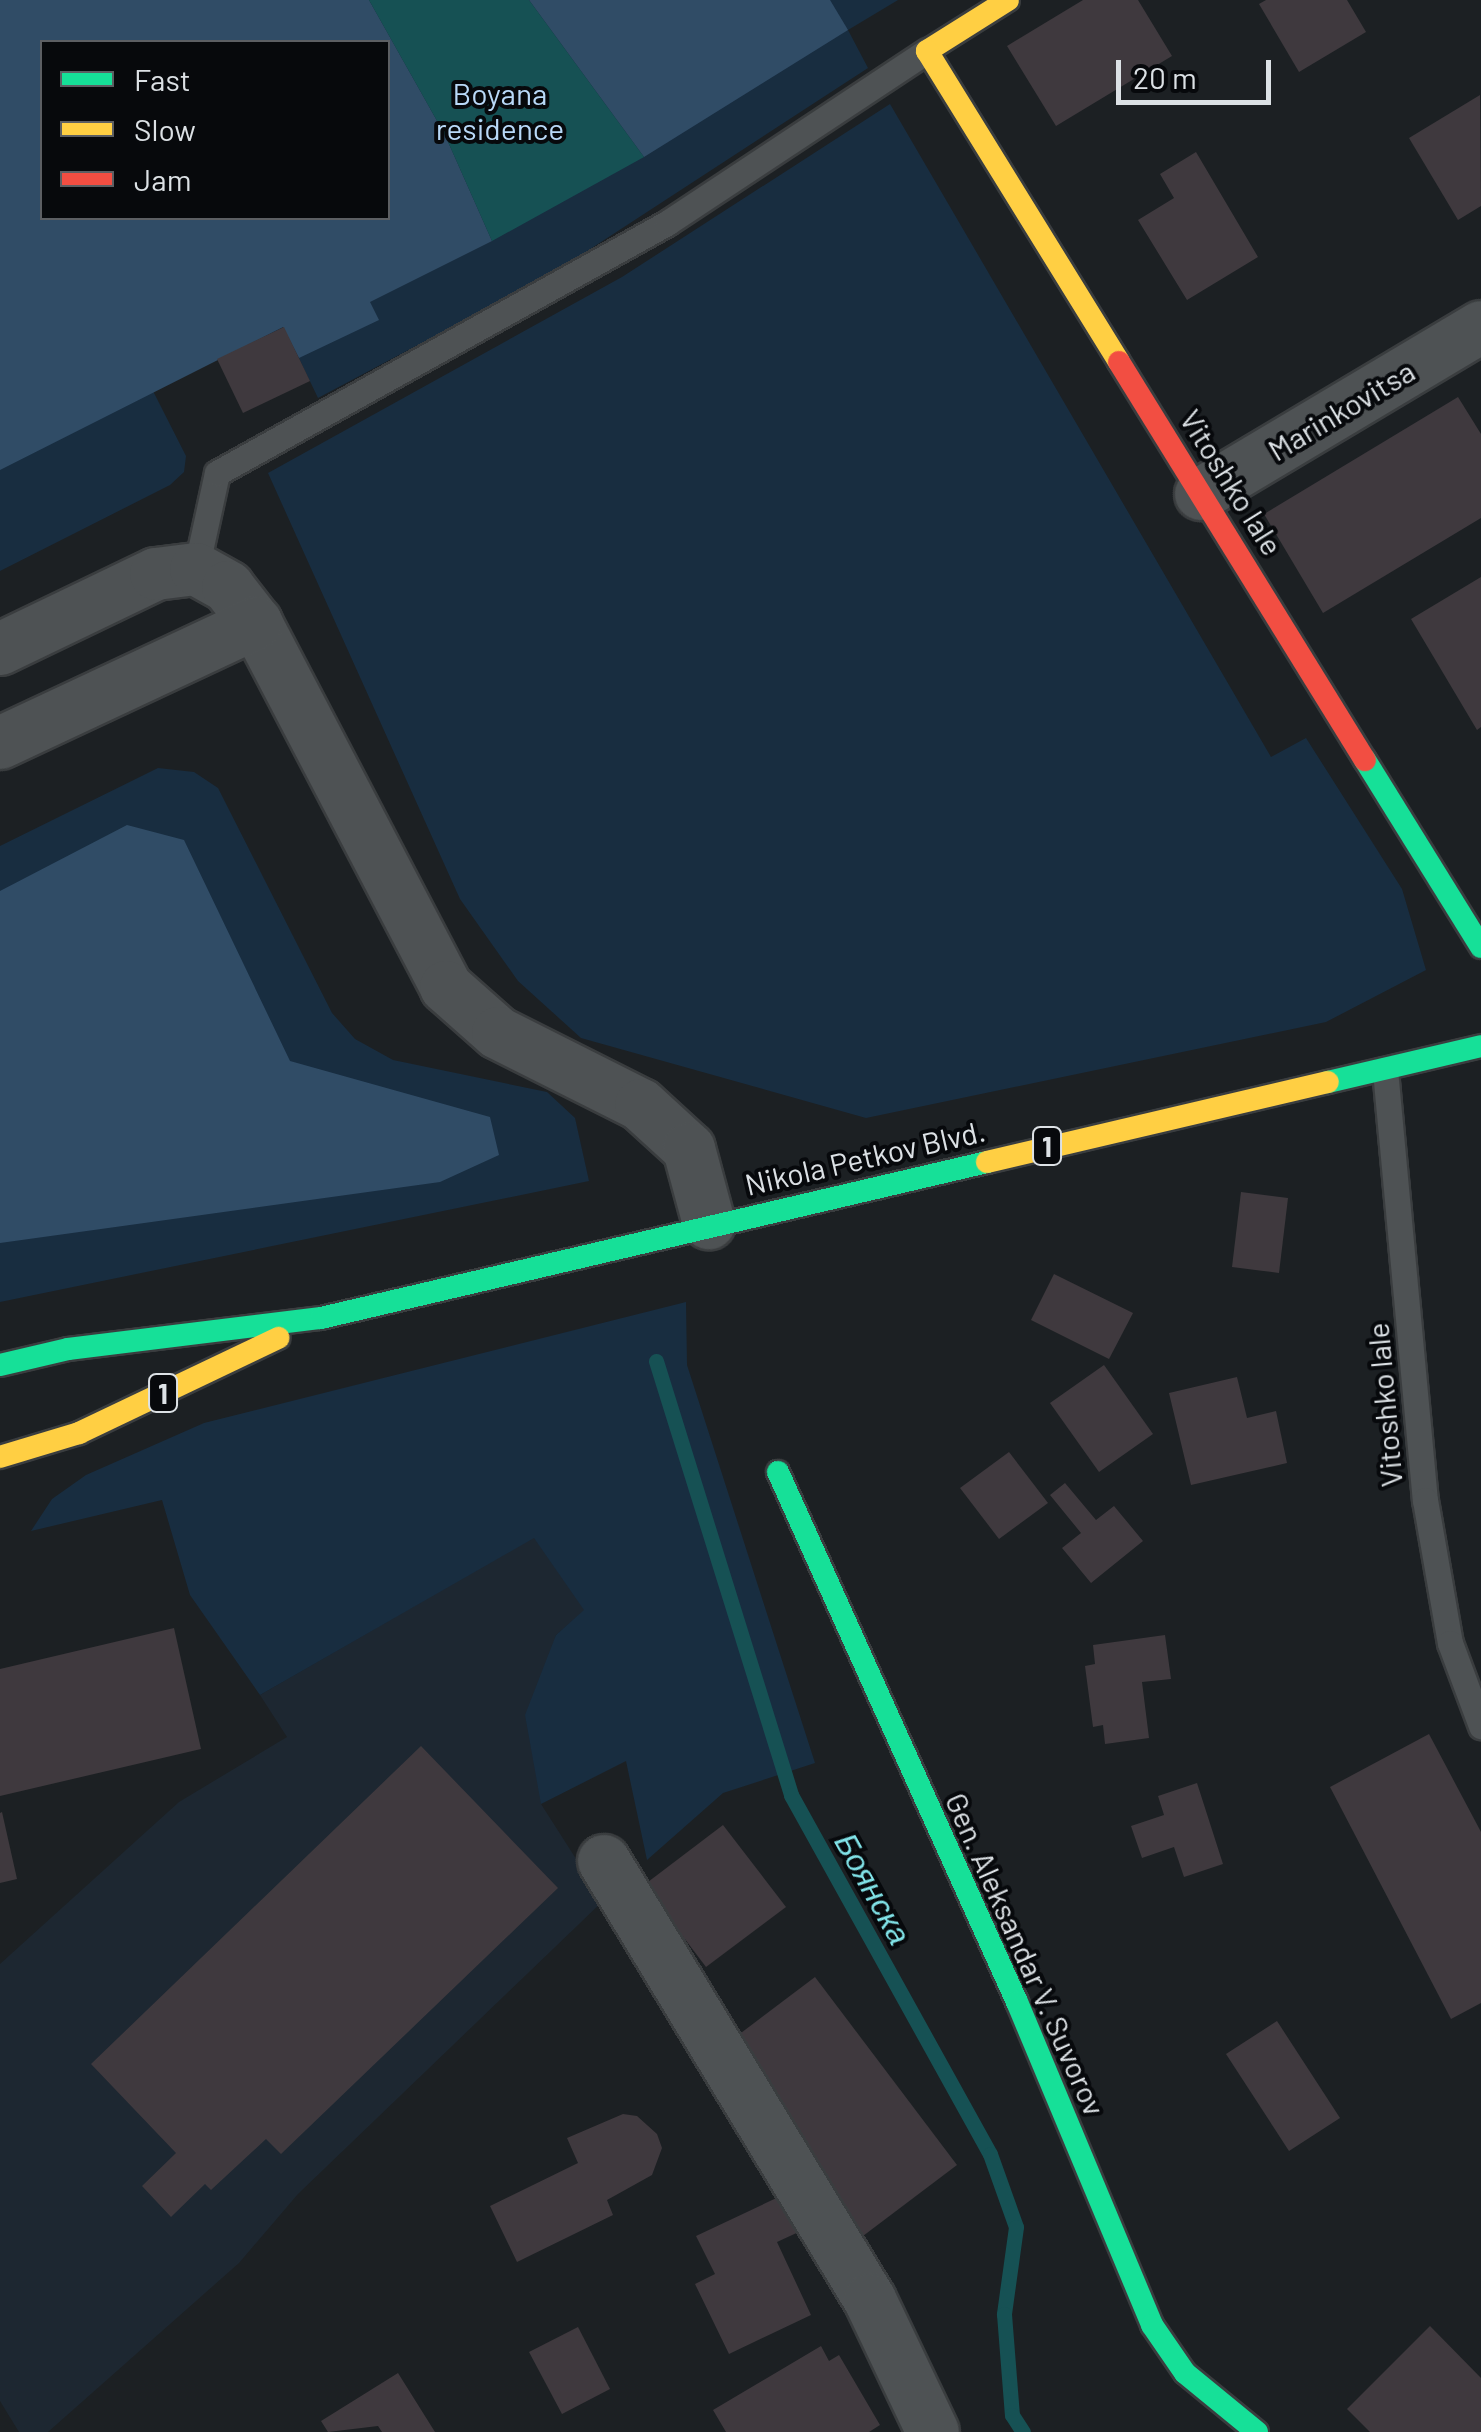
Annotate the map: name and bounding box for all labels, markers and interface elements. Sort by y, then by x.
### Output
legend [40,40,390,220]
scale bar [1121,40,1276,102]
text: 20 m [1133,59,1197,95]
text: Fast [134,61,191,97]
park label: Boyana residence [436,75,564,146]
text: Slow [134,111,196,147]
text: Jam [134,161,191,197]
street label: Marinkovitsa [1261,352,1421,468]
street label: Vitoshko lale [1173,403,1291,561]
street label: Nikola Petkov Blvd. [741,1112,989,1202]
road number: 1 [1032,1123,1062,1169]
street label: Vitoshko lale [1359,1321,1409,1489]
road number: 1 [148,1370,178,1416]
street label: Gen. Aleksandar V. Suvorov [939,1787,1113,2121]
water label: Боянска [828,1826,920,1950]

